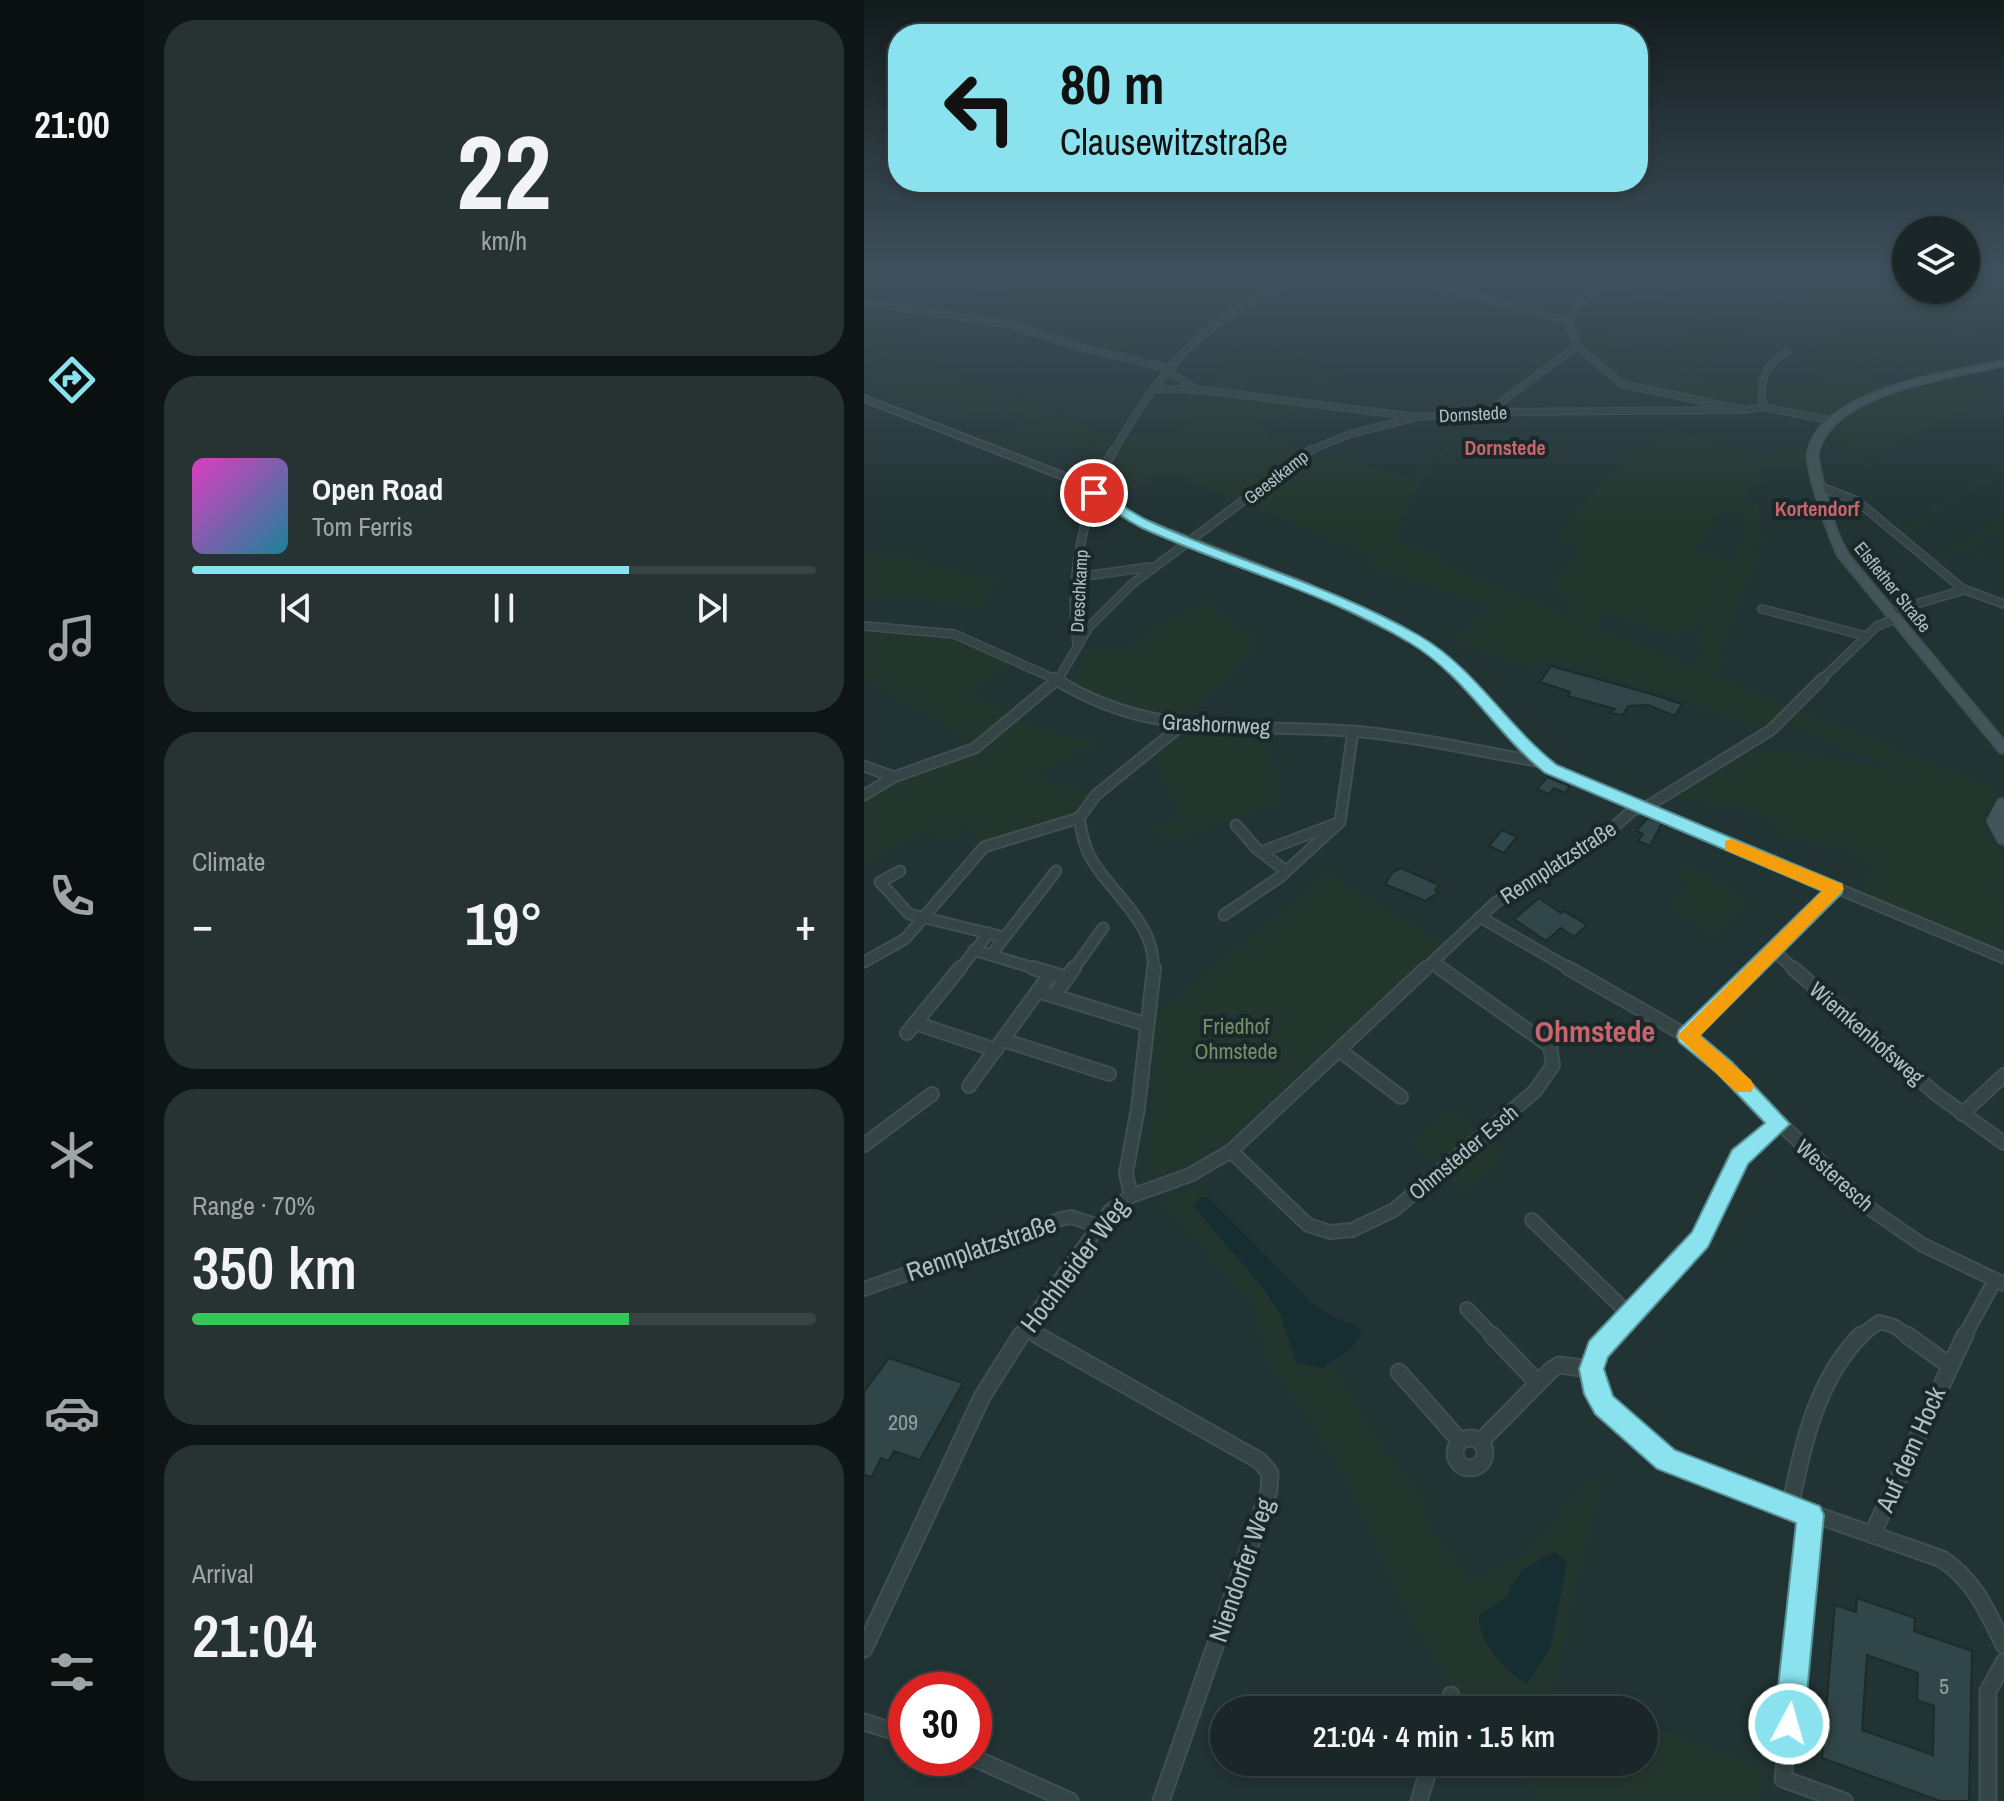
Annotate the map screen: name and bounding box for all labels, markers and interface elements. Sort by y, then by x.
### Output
text: 80 m [1060,46,1165,121]
icon: left [928,56,1032,160]
text: 21:00 [34,101,110,149]
text: 22 [457,101,551,241]
text: Clausewitzstraße [1060,118,1288,166]
map controls [1892,216,1980,304]
button: layers [1892,216,1980,304]
text: km/h [481,223,527,258]
icon: directions [44,352,100,408]
street label: Dornstede [1438,400,1508,428]
district label: Dornstede [1464,434,1546,461]
street label: Geestkamp [1239,444,1313,510]
pin [1060,459,1128,527]
text: Open Road [312,469,443,509]
icon: arrive [1072,471,1116,515]
district label: Kortendorf [1775,495,1860,522]
text: Tom Ferris [312,509,413,544]
street label: Elsflether Straße [1849,536,1937,638]
street label: Dreschkamp [1064,549,1094,633]
icon: previous [274,586,318,630]
icon: pause [482,586,526,630]
icon: next [690,586,734,630]
icon: music [44,610,100,666]
street label: Grashornweg [1161,706,1271,742]
street label: Rennplatzstraße [1494,813,1622,911]
text: Climate [192,844,265,879]
icon: phone [44,868,100,924]
text: 19° [465,883,543,964]
text: − [192,894,213,954]
text: + [795,894,816,954]
street label: Wiemkenhofsweg [1803,975,1931,1091]
park label: Friedhof Ohmstede [1194,1011,1278,1066]
district label: Ohmstede [1535,1011,1655,1051]
street label: Ohmsteder Esch [1402,1097,1524,1207]
icon: climate [44,1127,100,1183]
street label: Westeresch [1790,1132,1880,1218]
text: Range · 70% [192,1188,315,1223]
street label: Hochheider Weg [1012,1191,1136,1339]
street label: Rennplatzstraße [901,1205,1061,1289]
text: 350 km [192,1227,357,1308]
street label: Auf dem Hock [1866,1380,1953,1518]
icon: car [44,1385,100,1441]
house number: 209 [888,1407,918,1437]
street label: Niendorfer Weg [1200,1493,1282,1647]
text: Arrival [192,1556,254,1591]
text: 21:04 [192,1595,317,1676]
icon: filters [44,1644,100,1700]
house number: 5 [1939,1671,1949,1701]
speed limit sign: 30 [888,1672,992,1776]
position arrow [1747,1682,1831,1766]
text: 21:04 · 4 min · 1.5 km [1313,1716,1555,1756]

